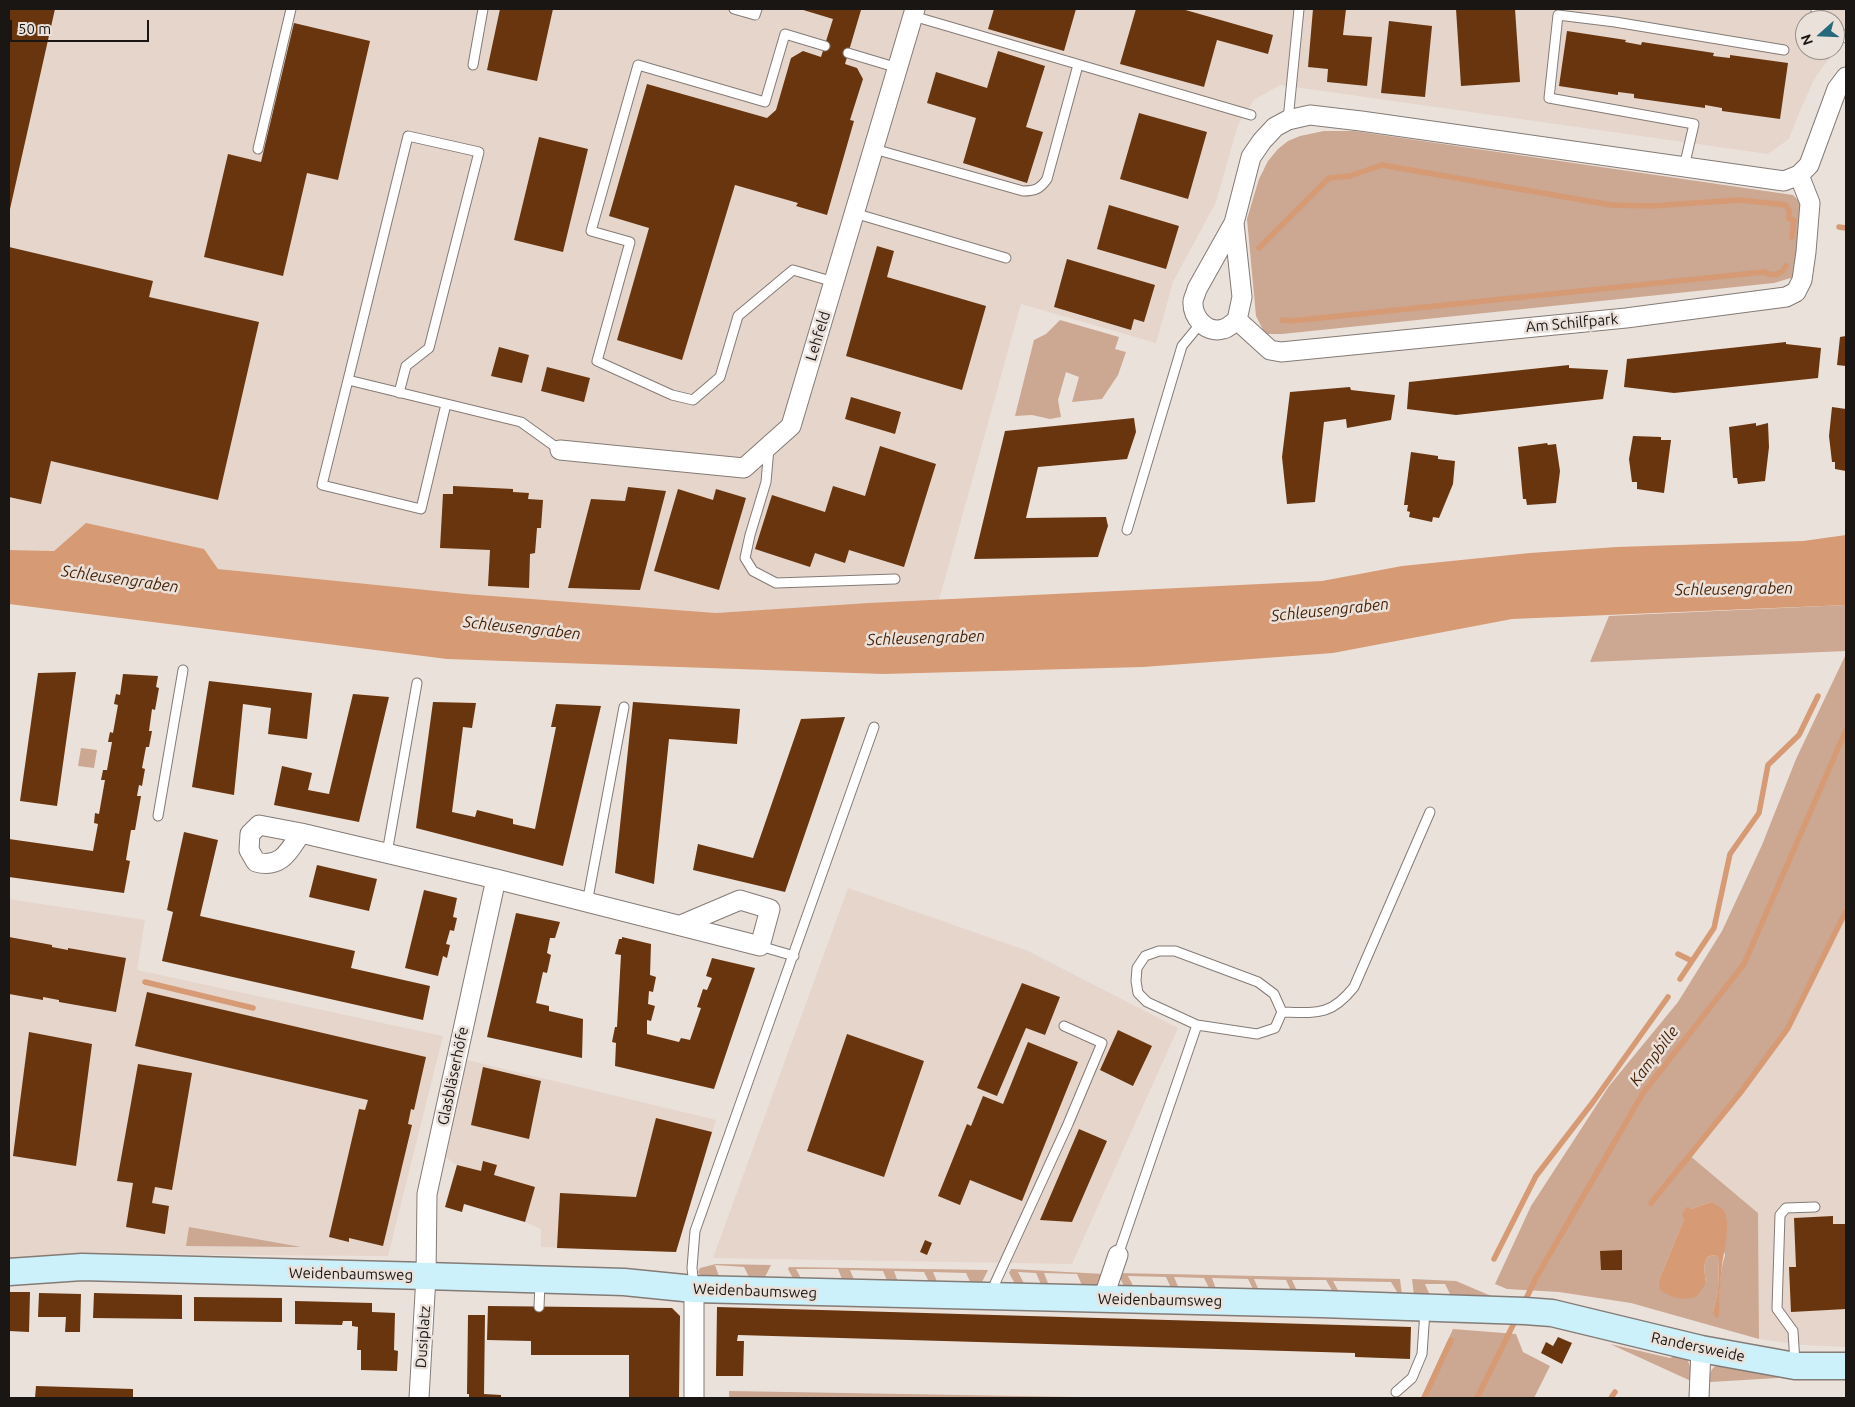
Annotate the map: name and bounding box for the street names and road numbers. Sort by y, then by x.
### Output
street label: Lehfeld [802,309,834,363]
street label: Am Schilfpark [1525,310,1619,336]
street label: Glasbläserhöfe [434,1025,472,1127]
street label: Weidenbaumsweg [289,1264,413,1284]
street label: Weidenbaumsweg [693,1280,817,1302]
street label: Weidenbaumsweg [1098,1290,1222,1310]
street label: Dusiplatz [412,1305,434,1369]
street label: Randersweide [1649,1328,1747,1366]

